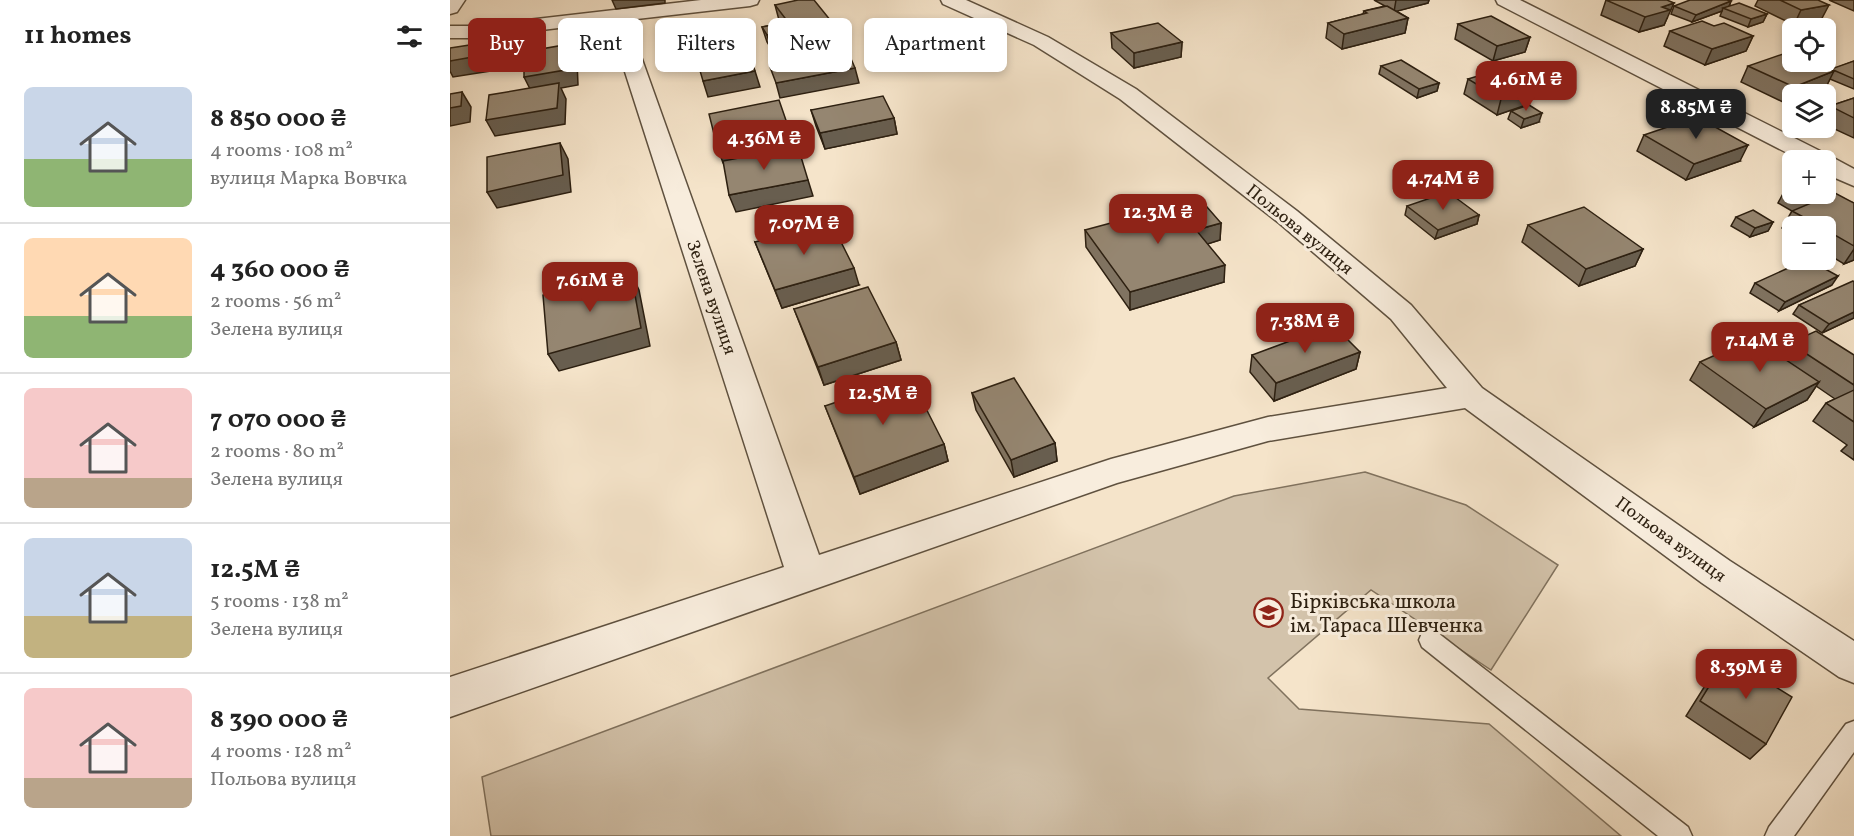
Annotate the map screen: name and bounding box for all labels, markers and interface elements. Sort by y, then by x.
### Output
text: 11 homes [24,18,131,54]
chip: Buy [468,18,546,72]
chip: Rent [558,18,643,72]
chip: Filters [655,18,756,72]
chip: New [768,18,852,72]
chip: Apartment [864,18,1007,72]
map controls [1782,18,1836,270]
button: locate [1782,18,1836,72]
icon: filters [393,20,426,53]
pin: 4.61M ₴ [1471,61,1581,112]
text: 4.61M ₴ [1490,66,1562,94]
button: layers [1782,84,1836,138]
pin: 8.85M ₴ [1641,89,1751,140]
text: 8.85M ₴ [1660,94,1732,122]
text: 8 850 000 ₴ [210,101,347,137]
icon: home [72,111,144,183]
pin: 4.36M ₴ [709,120,819,171]
text: 4.36M ₴ [727,125,801,153]
text: 4 rooms · 108 m² [210,137,353,165]
button: + [1782,150,1836,204]
pin: 4.74M ₴ [1388,160,1498,211]
text: вулиця Марка Вовчка [210,165,408,193]
text: 4.74M ₴ [1406,165,1480,193]
street label: Польова вулиця [1240,179,1358,281]
pin: 12.3M ₴ [1103,194,1213,245]
text: 12.3M ₴ [1123,199,1193,227]
pin: 7.07M ₴ [749,205,859,256]
text: 7.07M ₴ [769,210,839,238]
button: − [1782,216,1836,270]
street label: Зелена вулиця [679,237,742,358]
text: 4 360 000 ₴ [210,252,350,288]
icon: home [72,262,144,334]
pin: 7.61M ₴ [535,262,645,313]
text: 7.61M ₴ [556,267,624,295]
text: 2 rooms · 56 m² [210,288,341,316]
pin: 7.38M ₴ [1250,303,1360,354]
text: 7.38M ₴ [1270,308,1340,336]
text: Зелена вулиця [210,316,343,344]
pin: 7.14M ₴ [1705,322,1815,373]
text: 7.14M ₴ [1725,327,1795,355]
pin: 12.5M ₴ [828,375,938,426]
text: 12.5M ₴ [848,380,918,408]
text: 7 070 000 ₴ [210,402,346,438]
icon: home [72,412,144,484]
text: 2 rooms · 80 m² [210,438,344,466]
text: Зелена вулиця [210,466,343,494]
street label: Польова вулиця [1610,491,1731,589]
text: 12.5M ₴ [210,552,300,588]
icon: home [72,562,144,634]
text: 5 rooms · 138 m² [210,588,349,616]
place label: Бірківська школа ім. Тараса Шевченка [1290,588,1483,641]
school or university icon: Бірківська школа ім. Тараса Шевченка [1253,597,1285,629]
text: Зелена вулиця [210,616,343,644]
pin: 8.39M ₴ [1691,649,1801,700]
text: 8.39M ₴ [1710,654,1782,682]
text: 8 390 000 ₴ [210,702,348,738]
icon: home [72,712,144,784]
text: 4 rooms · 128 m² [210,738,352,766]
text: Польова вулиця [210,766,356,794]

